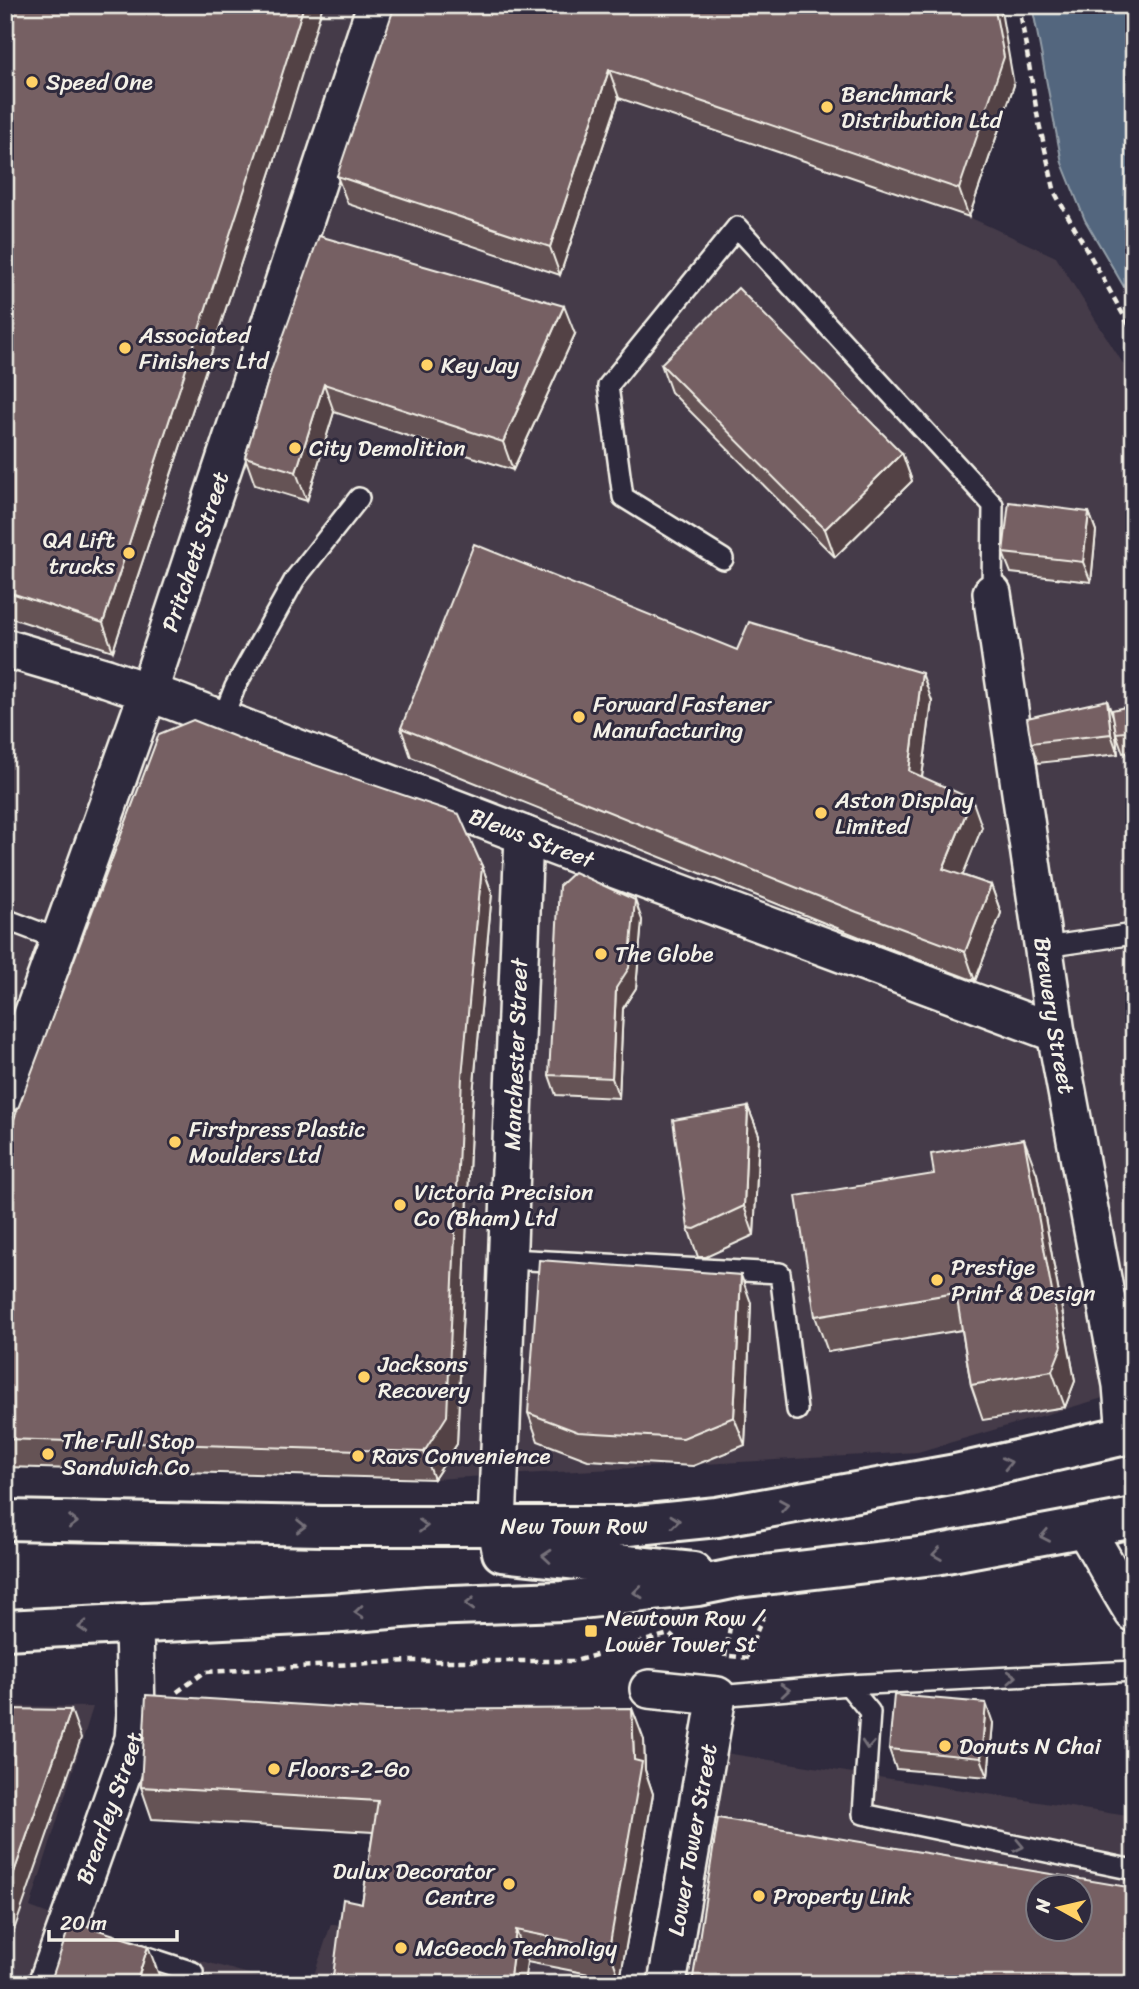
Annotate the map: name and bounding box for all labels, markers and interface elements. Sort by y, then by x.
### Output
place label: Speed One [46,62,153,103]
marker: Speed One [24,74,40,90]
place label: Benchmark Distribution Ltd [841,74,1004,141]
marker: Benchmark Distribution Ltd [819,99,835,115]
place label: Associated Finishers Ltd [138,315,270,382]
marker: Associated Finishers Ltd [117,340,133,356]
place label: Key Jay [441,345,519,386]
marker: Key Jay [419,357,435,373]
place label: City Demolition [309,428,466,469]
marker: City Demolition [287,440,303,456]
street label: Pritchett Street [150,466,241,637]
place label: QA Lift trucks [43,520,116,587]
marker: QA Lift trucks [121,545,137,561]
place label: Forward Fastener Manufacturing [593,684,773,751]
marker: Forward Fastener Manufacturing [571,709,587,725]
place label: Aston Display Limited [834,780,974,847]
street label: Blews Street [463,796,602,881]
marker: Aston Display Limited [813,805,829,821]
place label: The Globe [615,934,714,975]
street label: Brewery Street [1021,934,1087,1097]
marker: The Globe [593,946,609,962]
street label: Manchester Street [492,956,540,1151]
place label: Firstpress Plastic Moulders Ltd [189,1109,366,1176]
marker: Firstpress Plastic Moulders Ltd [167,1134,183,1150]
place label: Victoria Precision Co (Bham) Ltd [414,1172,593,1239]
marker: Victoria Precision Co (Bham) Ltd [392,1197,408,1213]
place label: Prestige Print & Design [951,1247,1096,1314]
marker: Prestige Print & Design [929,1272,945,1288]
place label: Jacksons Recovery [377,1344,470,1411]
marker: Jacksons Recovery [356,1369,372,1385]
place label: The Full Stop Sandwich Co [62,1421,194,1488]
place label: Ravs Convenience [372,1436,551,1477]
marker: The Full Stop Sandwich Co [40,1446,56,1462]
marker: Ravs Convenience [350,1448,366,1464]
one-way arrow [1001,1456,1013,1471]
one-way arrow [778,1498,790,1513]
street label: New Town Row [500,1504,651,1547]
one-way arrow [68,1514,79,1529]
one-way arrow [670,1514,681,1529]
one-way arrow [296,1518,307,1534]
one-way arrow [418,1518,429,1534]
one-way arrow [1039,1527,1051,1542]
one-way arrow [931,1547,942,1562]
one-way arrow [541,1549,552,1564]
one-way arrow [632,1585,644,1600]
one-way arrow [464,1597,475,1612]
place label: Newtown Row / Lower Tower St [605,1598,766,1665]
one-way arrow [353,1604,364,1619]
one-way arrow [77,1619,88,1634]
marker: Newtown Row / Lower Tower St [583,1623,599,1639]
one-way arrow [1007,1669,1018,1684]
one-way arrow [780,1683,791,1698]
place label: Donuts N Chai [959,1726,1101,1767]
street label: Brearley Street [64,1730,155,1890]
marker: Donuts N Chai [937,1738,953,1754]
one-way arrow [861,1740,876,1751]
street label: Lower Tower Street [655,1741,730,1940]
place label: Floors-2-Go [288,1749,410,1790]
marker: Floors-2-Go [266,1761,282,1777]
one-way arrow [1013,1837,1025,1852]
place label: Dulux Decorator Centre [332,1851,497,1918]
north arrow [1024,1874,1094,1944]
marker: Dulux Decorator Centre [501,1876,517,1892]
place label: Property Link [773,1876,912,1917]
marker: Property Link [751,1888,767,1904]
text: N [1025,1896,1060,1916]
scale bar [49,1898,177,1942]
text: 20 m [60,1904,107,1942]
place label: McGeoch Technoligy [415,1928,617,1969]
marker: McGeoch Technoligy [393,1940,409,1956]

